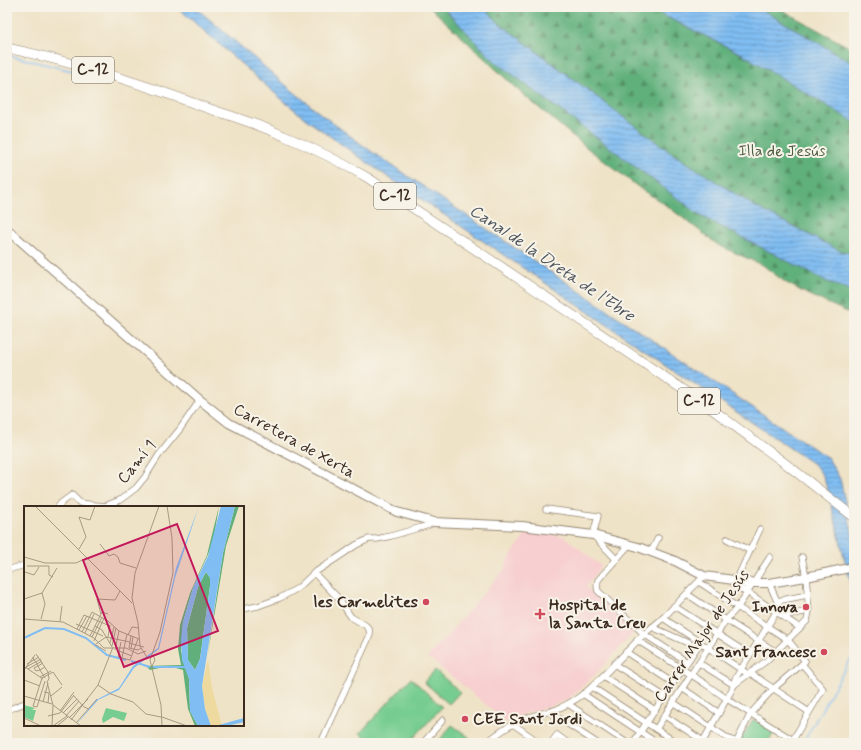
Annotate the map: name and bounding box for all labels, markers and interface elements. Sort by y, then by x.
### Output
road number: C-12 [72,57,114,83]
park label: Illa de Jesús [738,141,826,162]
road number: C-12 [374,183,416,209]
water label: Canal de la Dreta de l'Ebre [465,199,640,327]
road number: C-12 [678,388,720,414]
street label: Carretera de Xerta [229,399,359,483]
street label: Camí 1 [113,436,161,488]
inset map [24,506,244,726]
street label: Carrer Major de Jesús [650,565,754,707]
place label: les Carmelites [314,592,418,613]
place label: Hospital de la Santa Creu [549,595,646,634]
marker: les Carmelites [421,597,431,607]
place label: Innova [752,597,798,618]
marker: Innova [801,602,811,612]
marker: Hospital de la Santa Creu [534,608,546,620]
place label: Sant Francesc [716,642,817,663]
marker: Sant Francesc [819,647,829,657]
place label: CEE Sant Jordi [473,709,582,730]
marker: CEE Sant Jordi [460,714,470,724]

